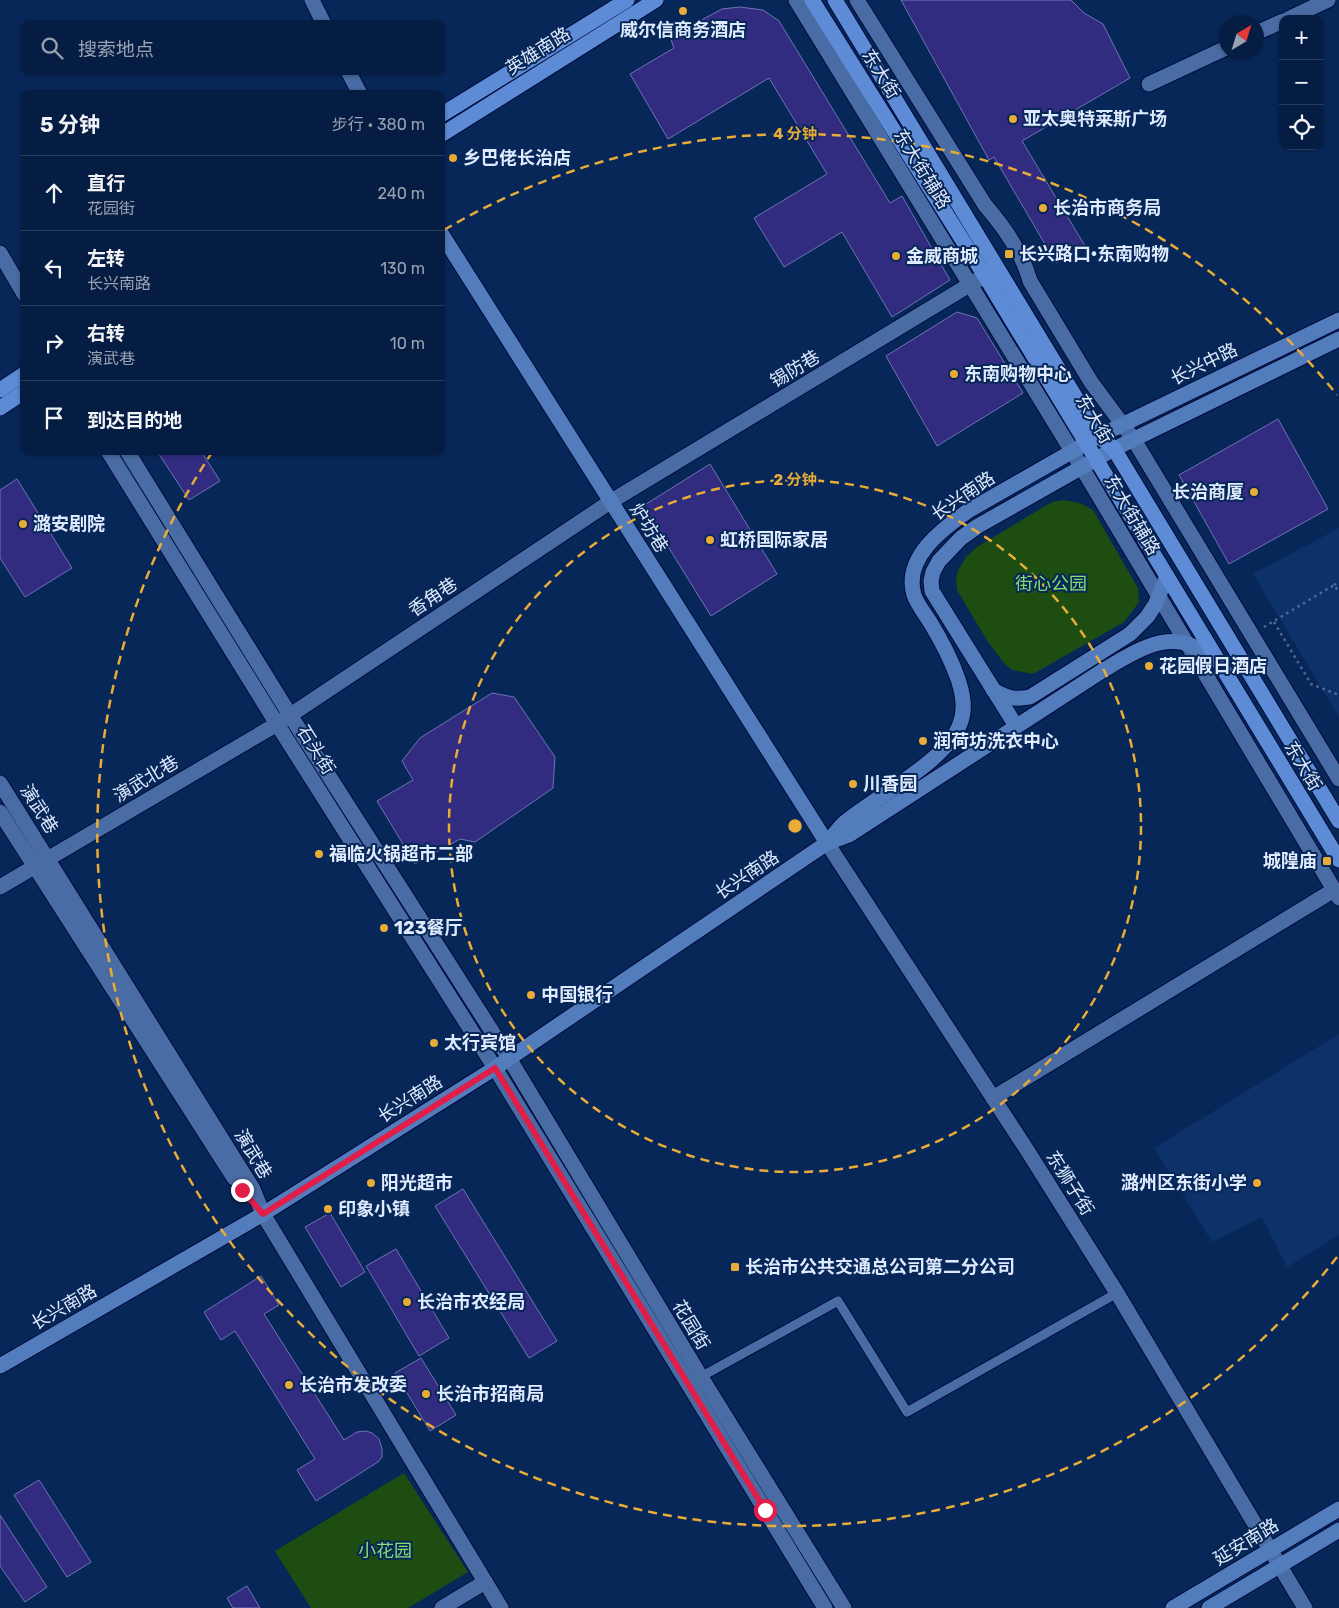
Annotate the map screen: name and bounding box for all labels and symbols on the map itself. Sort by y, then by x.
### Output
marker: 威尔信商务酒店 [677,5,689,17]
north arrow [1219,15,1264,60]
place label: 威尔信商务酒店 [620,19,746,41]
street label: 英雄南路 [502,23,574,79]
street label: 东大街 [857,45,905,103]
place label: 亚太奥特莱斯广场 [1023,108,1167,130]
marker: 亚太奥特莱斯广场 [1007,113,1019,125]
text: 4 分钟 [773,125,817,143]
street label: 东大街辅路 [889,125,955,213]
place label: 乡巴佬长治店 [463,147,571,169]
marker: 乡巴佬长治店 [447,152,459,164]
place label: 长治市商务局 [1053,197,1161,219]
marker: 长治市商务局 [1037,202,1049,214]
place label: 长兴路口·东南购物 [1019,243,1169,265]
place label: 金威商城 [906,245,978,267]
marker: 长兴路口·东南购物 [1003,248,1015,260]
marker: 金威商城 [890,250,902,262]
street label: 长兴中路 [1167,338,1241,390]
street label: 锡防巷 [766,346,824,392]
place label: 东南购物中心 [964,363,1072,385]
marker: 东南购物中心 [948,368,960,380]
street label: 东大街 [1071,390,1117,448]
street label: 长兴南路 [927,467,999,525]
text: 2 分钟 [774,471,816,489]
street label: 东大街辅路 [1099,471,1165,559]
place label: 长治商厦 [1172,481,1244,503]
marker: 长治商厦 [1248,486,1260,498]
street label: 炉坊巷 [625,499,673,557]
place label: 潞安剧院 [33,513,105,535]
marker: 潞安剧院 [17,518,29,530]
place label: 虹桥国际家居 [720,529,828,551]
marker: 虹桥国际家居 [704,534,716,546]
street label: 香角巷 [404,573,462,621]
park label: 街心公园 [1015,573,1087,595]
place label: 花园假日酒店 [1159,655,1267,677]
marker: 花园假日酒店 [1143,660,1155,672]
street label: 石头街 [292,721,340,779]
place label: 润荷坊洗衣中心 [933,730,1059,752]
marker: 润荷坊洗衣中心 [917,735,929,747]
street label: 东大街 [1280,737,1326,795]
street label: 演武北巷 [109,751,183,807]
place label: 川香园 [863,773,917,795]
marker: 川香园 [847,778,859,790]
street label: 演武巷 [15,780,63,838]
centre of rings [786,817,804,835]
place label: 福临火锅超市二部 [329,843,473,865]
street label: 长兴南路 [711,846,783,904]
marker: 福临火锅超市二部 [313,848,325,860]
place label: 城隍庙 [1263,850,1317,872]
marker: 城隍庙 [1321,855,1333,867]
place label: 123餐厅 [394,917,463,939]
marker: 123餐厅 [378,922,390,934]
place label: 中国银行 [541,984,613,1006]
marker: 中国银行 [525,989,537,1001]
place label: 太行宾馆 [444,1032,516,1054]
marker: 太行宾馆 [428,1037,440,1049]
street label: 长兴南路 [374,1071,446,1127]
street label: 演武巷 [230,1125,276,1183]
street label: 东狮子街 [1042,1147,1098,1219]
place label: 阳光超市 [381,1172,453,1194]
place label: 潞州区东街小学 [1121,1172,1247,1194]
marker: 阳光超市 [365,1177,377,1189]
marker: 潞州区东街小学 [1251,1177,1263,1189]
route end [231,1179,254,1202]
place label: 印象小镇 [338,1198,410,1220]
marker: 印象小镇 [322,1203,334,1215]
place label: 长治市公共交通总公司第二分公司 [745,1256,1015,1278]
marker: 长治市公共交通总公司第二分公司 [729,1261,741,1273]
street label: 长兴南路 [27,1279,101,1335]
place label: 长治市农经局 [417,1291,525,1313]
marker: 长治市农经局 [401,1296,413,1308]
street label: 花园街 [668,1296,714,1354]
place label: 长治市发改委 [299,1374,407,1396]
marker: 长治市发改委 [283,1379,295,1391]
place label: 长治市招商局 [436,1383,544,1405]
marker: 长治市招商局 [420,1388,432,1400]
route start [754,1499,777,1522]
street label: 延安南路 [1209,1514,1283,1570]
park label: 小花园 [358,1540,412,1562]

